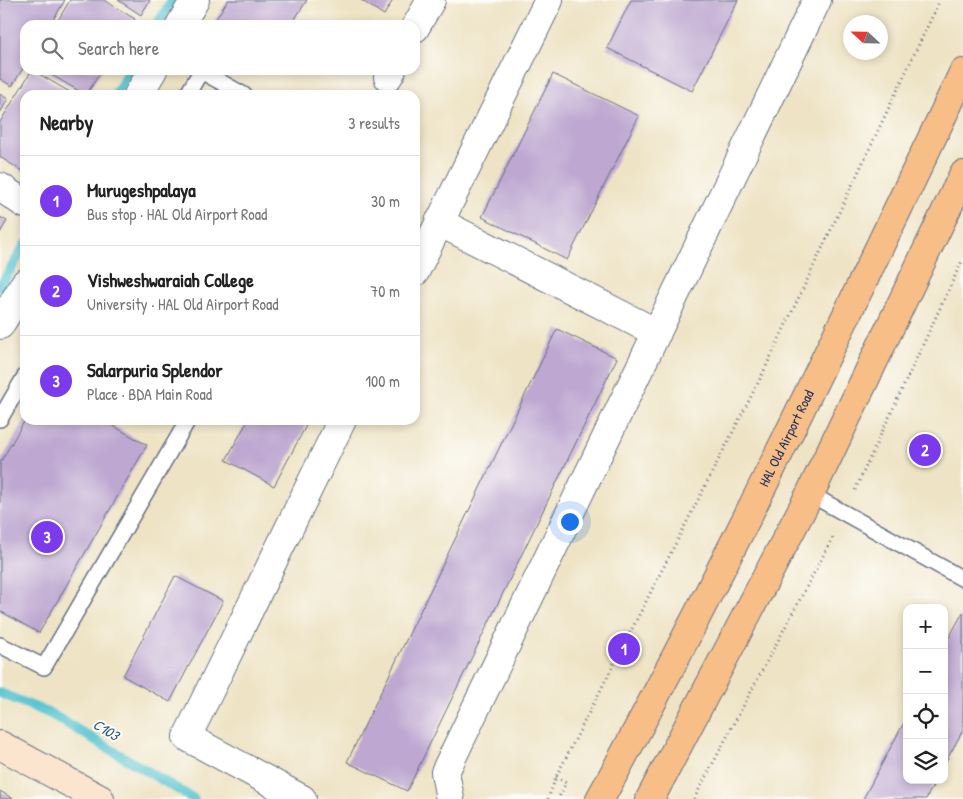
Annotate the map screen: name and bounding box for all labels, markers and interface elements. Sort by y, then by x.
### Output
north arrow [843,15,888,60]
search box [20,20,420,75]
icon: search [38,34,66,62]
text: Search here [78,35,159,61]
text: Nearby [40,108,93,137]
text: 3 results [348,112,400,134]
text: Murugeshpalaya [87,177,196,203]
text: 1 [53,190,59,212]
text: 30 m [371,190,400,212]
text: Bus stop · HAL Old Airport Road [87,203,267,225]
text: Vishweshwaraiah College [87,267,254,293]
text: 2 [52,280,60,302]
text: 70 m [370,280,400,302]
text: University · HAL Old Airport Road [87,293,279,315]
text: Salarpuria Splendor [87,357,223,383]
text: 3 [52,370,60,392]
text: 100 m [365,370,400,392]
text: Place · BDA Main Road [87,383,212,405]
street label: HAL Old Airport Road [754,386,818,490]
pin: 2 [909,431,941,469]
your location [557,509,583,535]
pin: 3 [31,518,63,556]
map controls [903,604,948,784]
button: + [903,604,948,649]
pin: 1 [608,630,640,668]
button: − [903,649,948,694]
button: locate [903,694,948,739]
water label: C103 [89,714,124,746]
button: layers [903,739,948,784]

